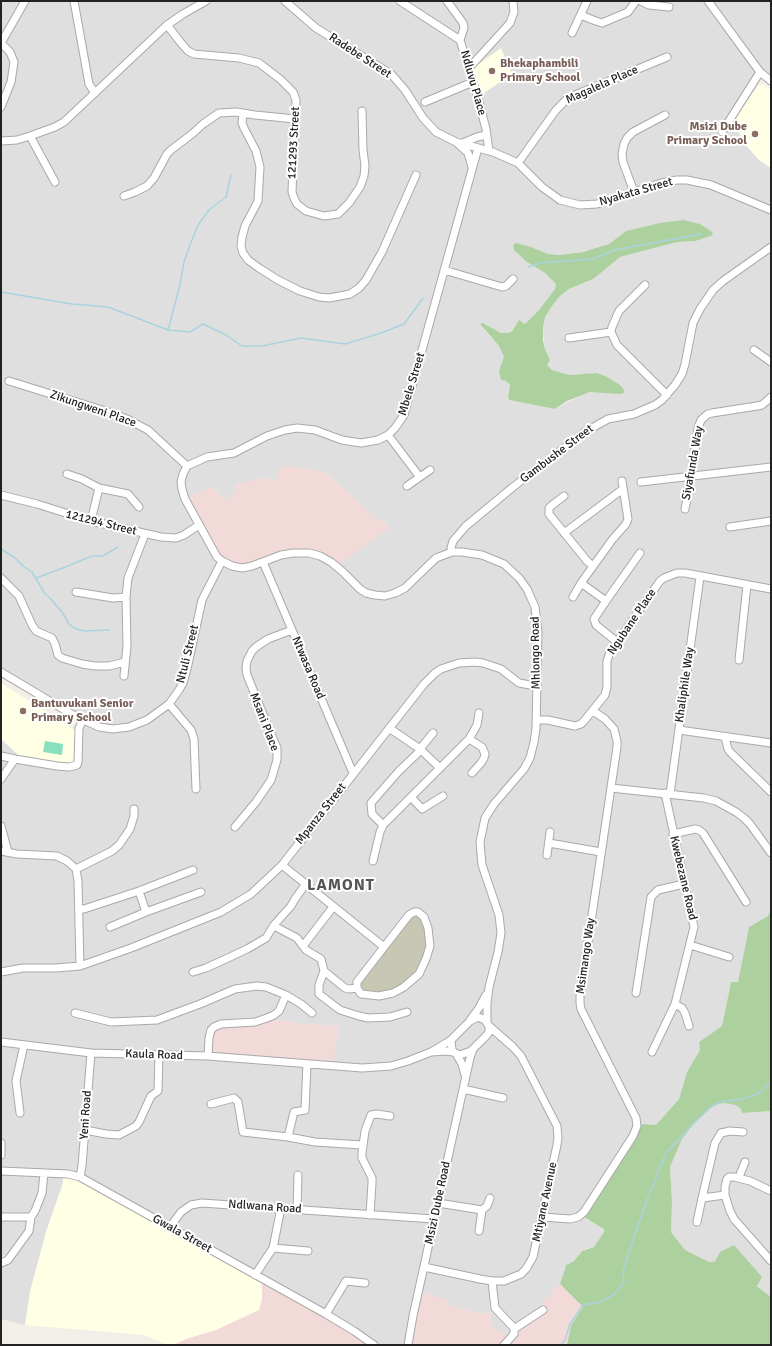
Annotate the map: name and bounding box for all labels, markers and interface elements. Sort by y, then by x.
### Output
street label: Radebe Street [326,30,394,82]
street label: Ndluvu Place [457,49,489,117]
place label: Bhekaphambili Primary School [500,57,580,85]
street label: Magalela Place [564,63,640,107]
marker: Bhekaphambili Primary School [487,66,497,76]
street label: 121293 Street [285,106,303,180]
place label: Msizi Dube Primary School [667,120,747,148]
marker: Msizi Dube Primary School [750,129,760,139]
street label: Nyakata Street [598,175,674,209]
street label: Mbele Street [396,351,428,417]
street label: Zikungweni Place [48,388,138,430]
street label: Gambushe Street [518,422,596,486]
street label: Siyafunda Way [679,425,707,501]
street label: 121294 Street [64,507,138,539]
street label: Ngubane Place [605,586,659,658]
street label: Mhlongo Road [528,616,544,690]
street label: Ntuli Street [174,623,202,685]
street label: Ntwasa Road [288,634,328,702]
street label: Khaliphile Way [673,646,697,724]
street label: Msani Place [246,691,282,753]
place label: Bantuvukani Senior Primary School [31,697,134,725]
marker: Bantuvukani Senior Primary School [18,706,28,716]
street label: Mpanza Street [293,780,349,848]
street label: Kwebezane Road [666,834,700,922]
district label: LAMONT [307,876,375,896]
street label: Msimango Way [574,917,598,995]
street label: Kaula Road [125,1047,183,1063]
street label: Yeni Road [77,1090,95,1140]
street label: Msizi Dube Road [422,1160,454,1246]
street label: Mtiyane Avenue [529,1161,561,1243]
street label: Ndlwana Road [228,1197,302,1217]
street label: Gwala Street [150,1212,214,1256]

